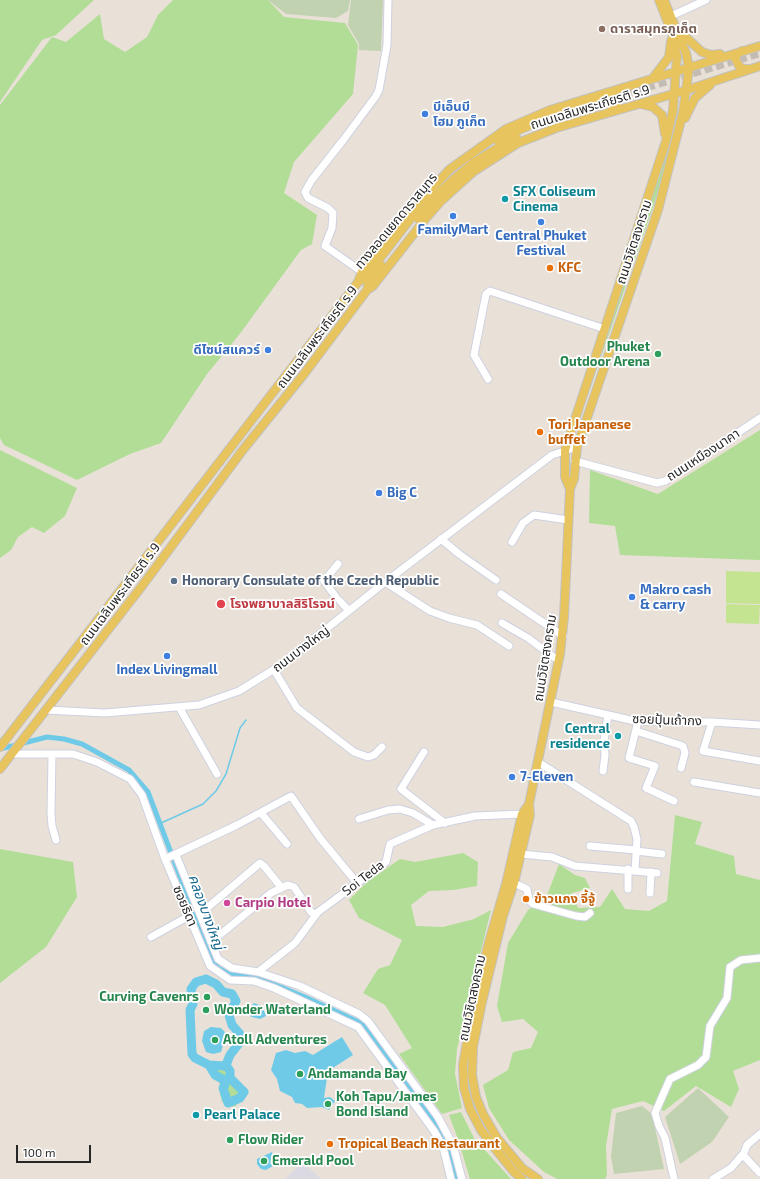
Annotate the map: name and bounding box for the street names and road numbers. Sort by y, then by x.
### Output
street label: ถนนเฉลิมพระเกียรติ ร.9 [528,81,652,133]
street label: ทางลอดแยกดาราสมุทร [351,170,441,272]
street label: ถนนวิชิตสงคราม [613,198,655,286]
street label: ถนนเฉลิมพระเกียรติ ร.9 [273,283,361,391]
street label: ถนนเหมืองนาคา [663,426,743,484]
street label: ถนนเฉลิมพระเกียรติ ร.9 [76,540,164,648]
street label: ถนนวิชิตสงคราม [530,614,560,702]
street label: ถนนบางใหญ่ [270,623,332,675]
street label: ซอยปุ้นเถ้ากง [632,711,702,729]
street label: Soi Teda [339,857,387,899]
street label: ซอยธิดา [169,883,201,929]
street label: ถนนวิชิตสงคราม [455,954,489,1042]

